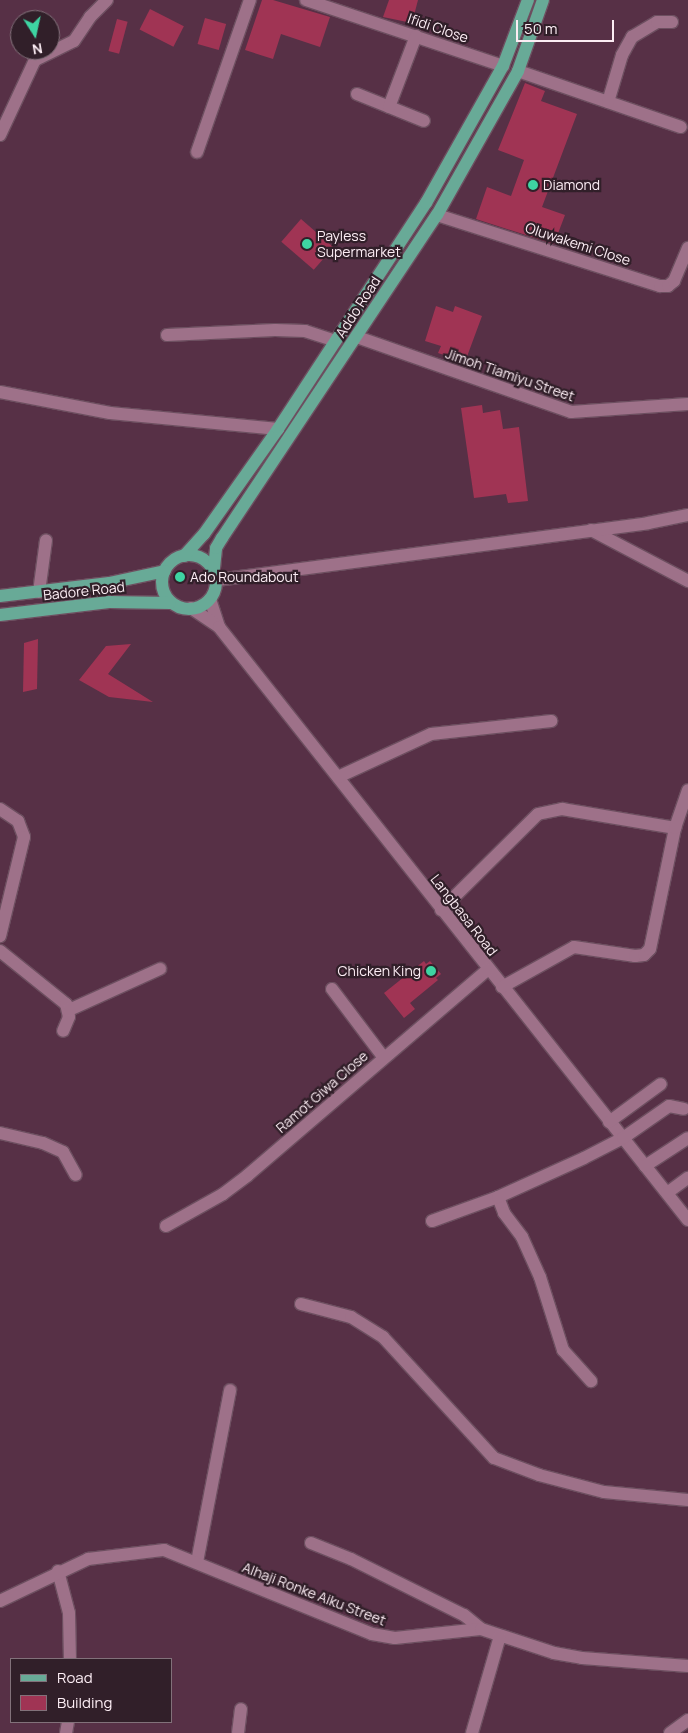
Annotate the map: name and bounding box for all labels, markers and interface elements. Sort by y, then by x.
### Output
north arrow [10,10,60,60]
street label: Ifidi Close [405,10,471,46]
scale bar [518,10,616,42]
text: 50 m [524,18,558,39]
text: N [31,39,44,60]
place label: Diamond [543,177,600,193]
marker: Diamond [527,179,539,191]
street label: Oluwakemi Close [523,219,633,269]
place label: Payless Supermarket [317,228,401,260]
marker: Payless Supermarket [301,238,313,250]
street label: Addo Road [332,273,384,341]
street label: Jimoh Tiamiyu Street [443,345,577,405]
place label: Ado Roundabout [190,569,299,585]
marker: Ado Roundabout [174,571,186,583]
street label: Badore Road [42,578,126,604]
street label: Langbasa Road [427,871,501,959]
place label: Chicken King [338,963,421,979]
marker: Chicken King [425,965,437,977]
street label: Ramot Giwa Close [273,1048,371,1136]
street label: Alhaji Ronke Aiku Street [240,1559,388,1629]
legend [10,1658,172,1723]
text: Road [57,1667,93,1688]
text: Building [57,1692,112,1713]

